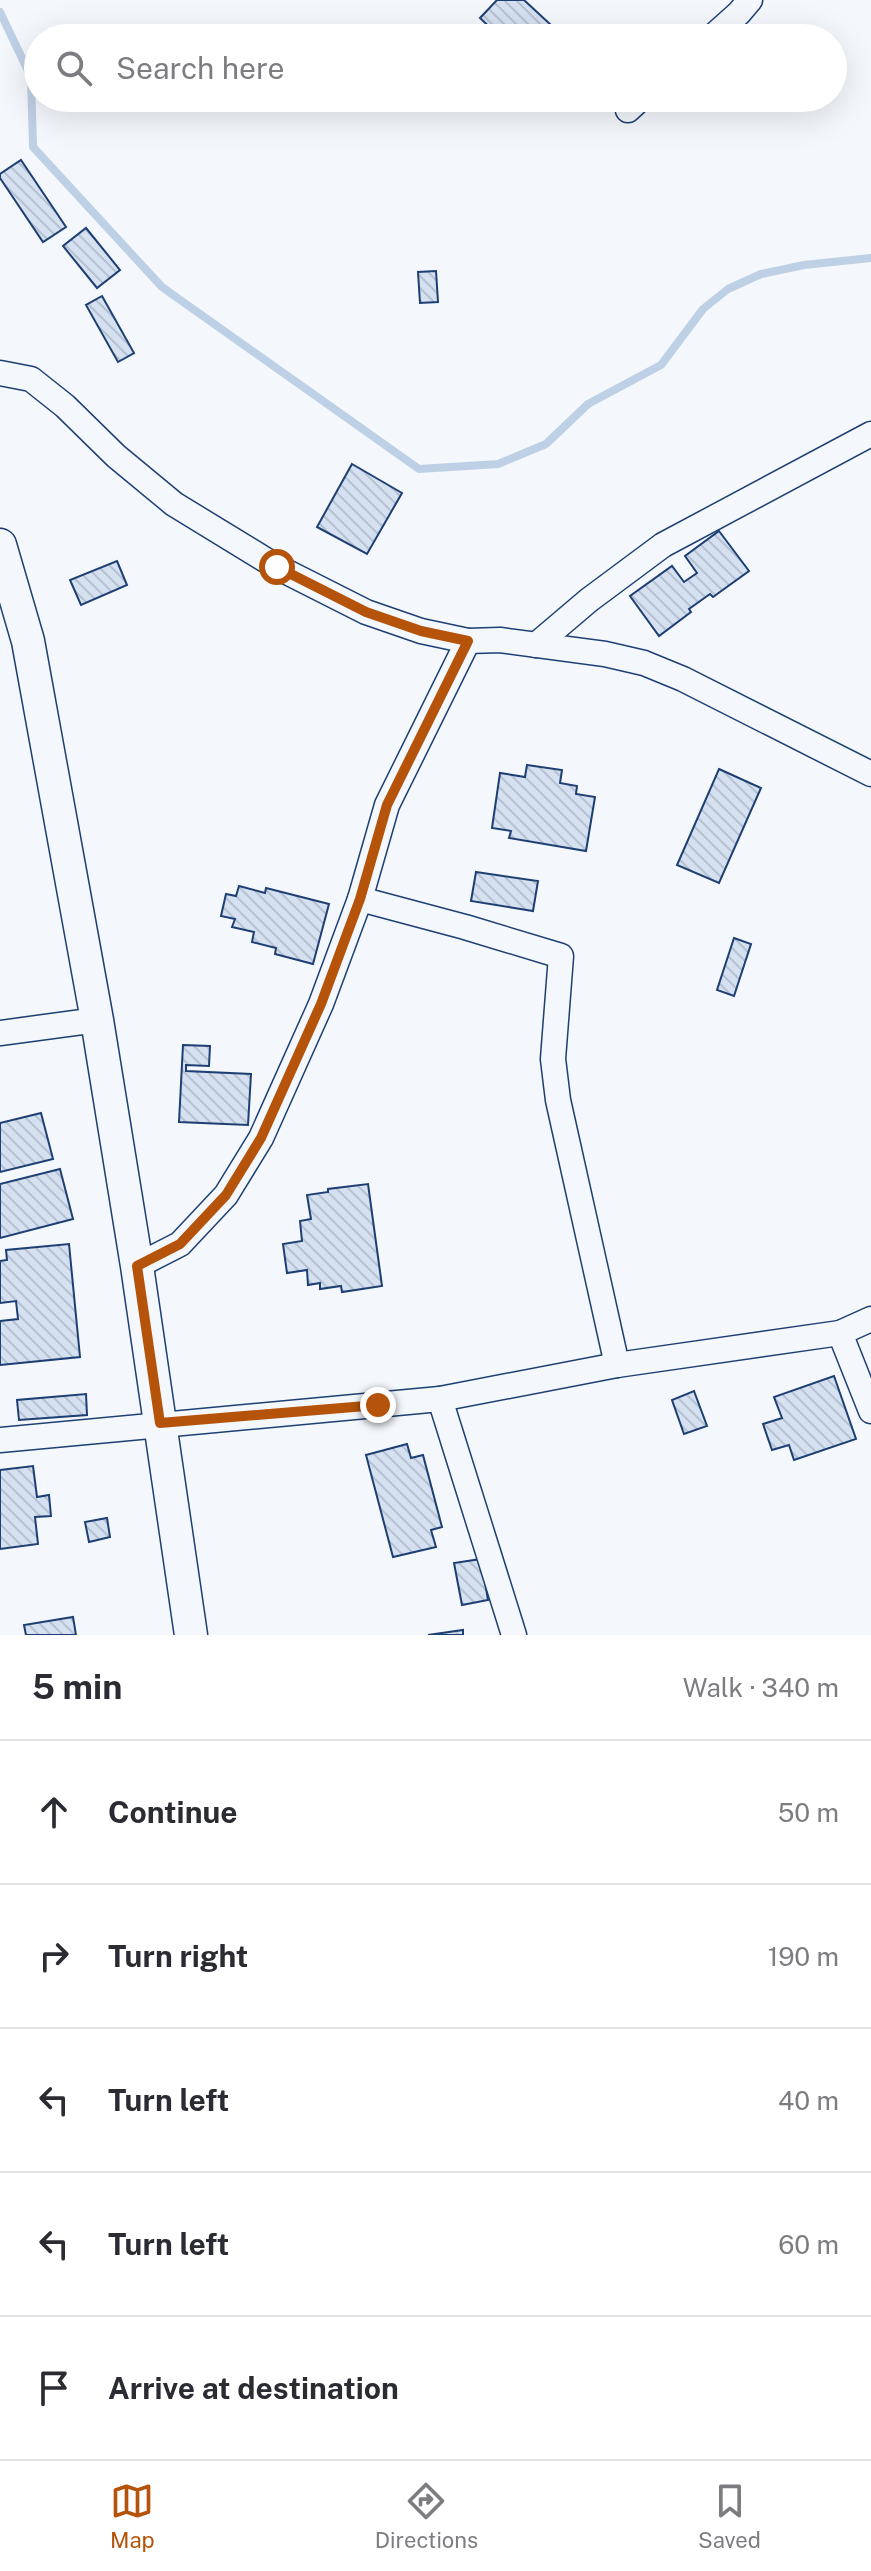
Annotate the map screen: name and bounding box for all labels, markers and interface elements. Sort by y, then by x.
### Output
search box [24,24,847,112]
icon: search [52,46,96,90]
text: Search here [116,50,284,86]
route start [259,549,295,585]
route end [360,1387,396,1423]
text: 5 min [32,1667,122,1707]
text: Walk · 340 m [683,1672,839,1703]
icon: ahead [32,1790,76,1834]
text: Continue [108,1794,238,1830]
text: 50 m [778,1797,839,1828]
icon: right [32,1934,76,1978]
text: Turn right [108,1938,248,1974]
text: 190 m [768,1941,839,1972]
icon: left [32,2078,76,2122]
text: Turn left [108,2082,229,2118]
text: 40 m [778,2085,839,2116]
icon: left [32,2222,76,2266]
text: Turn left [108,2226,229,2262]
text: 60 m [778,2229,839,2260]
icon: arrive [32,2366,76,2410]
text: Arrive at destination [108,2370,399,2406]
tab: Map [110,2479,155,2553]
tab: Directions [375,2479,478,2553]
tab: Saved [698,2479,761,2553]

